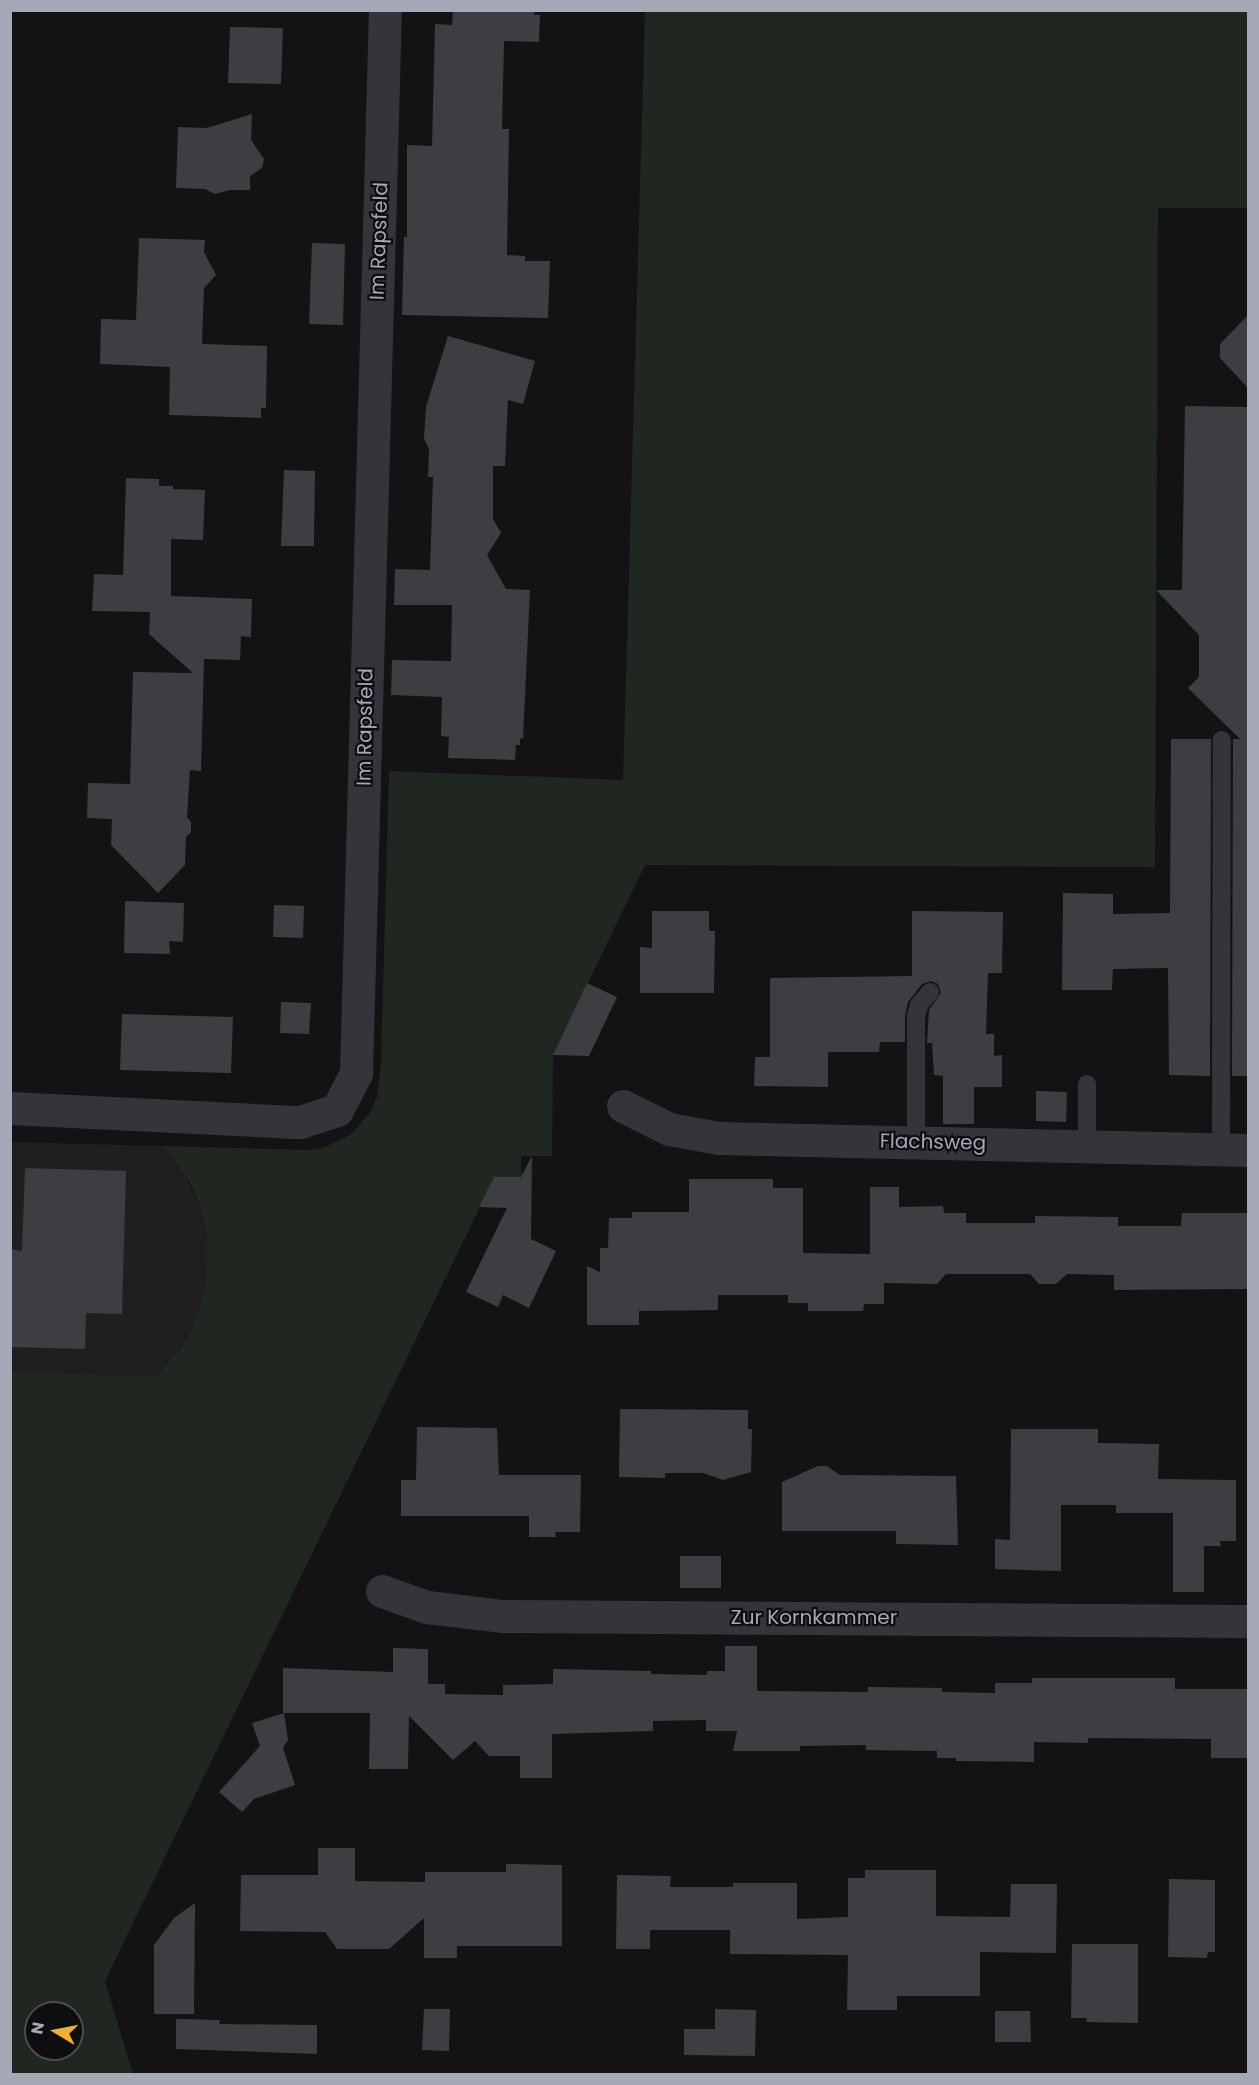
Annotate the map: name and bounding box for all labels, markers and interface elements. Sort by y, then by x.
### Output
street label: Im Rapsfeld [365,182,393,300]
street label: Im Rapsfeld [352,668,378,786]
street label: Flachsweg [880,1129,986,1155]
street label: Zur Kornkammer [731,1605,897,1629]
north arrow [24,2001,84,2061]
text: N [25,2020,50,2036]

